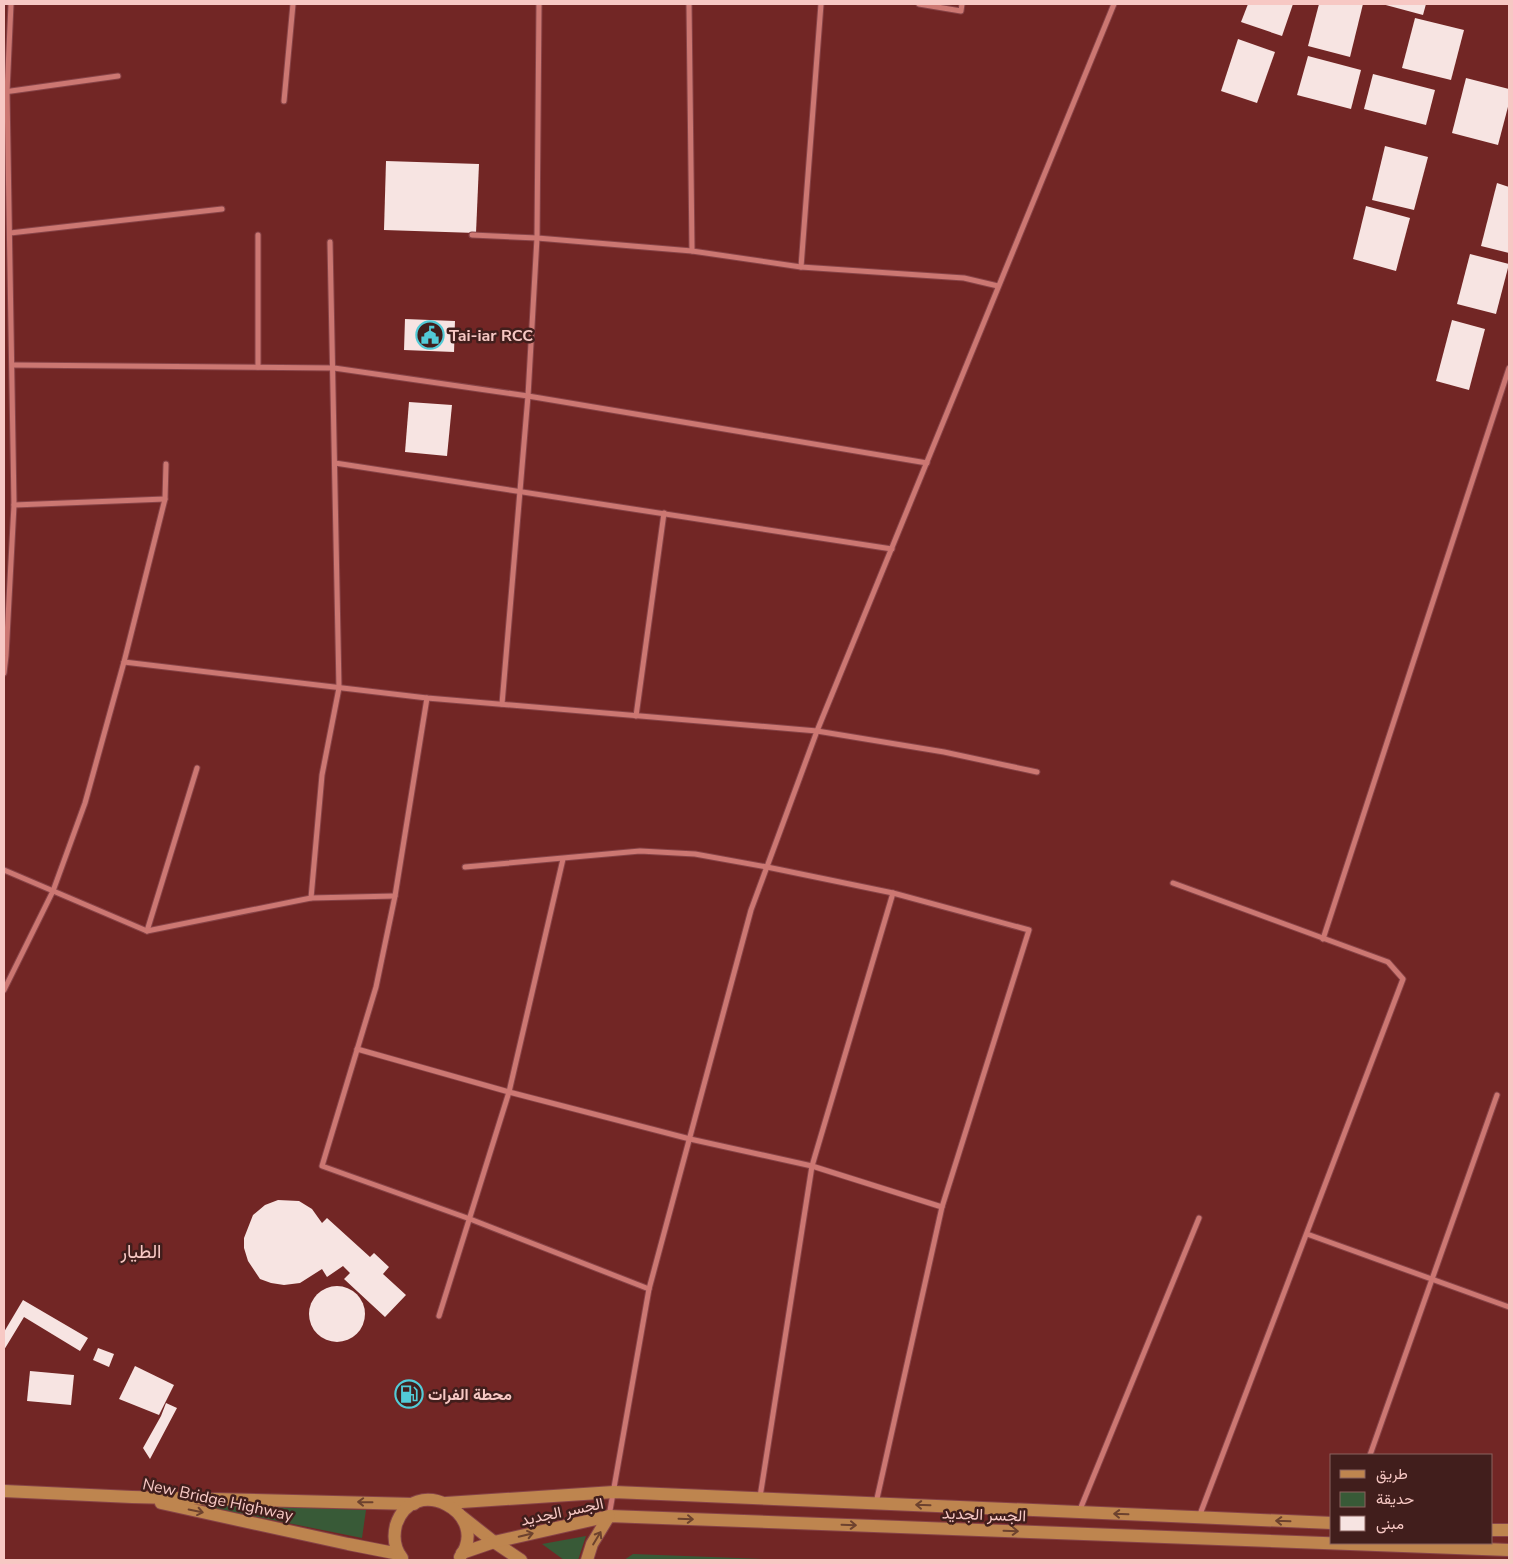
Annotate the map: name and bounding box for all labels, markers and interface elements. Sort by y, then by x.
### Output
public building icon: Tai-iar RCC [415,320,445,350]
place label: Tai-iar RCC [449,325,533,347]
district label: الطيار [119,1239,162,1265]
fuel station icon: محطة الفرات [394,1379,424,1409]
place label: محطة الفرات [428,1384,512,1406]
legend [1330,1454,1493,1544]
text: طريق [1376,1464,1408,1484]
street label: New Bridge Highway [140,1473,296,1527]
text: حديقة [1376,1489,1414,1509]
street label: الجسر الجديد [519,1492,606,1531]
one-way arrow [358,1498,374,1507]
one-way arrow [916,1501,932,1510]
street label: الجسر الجديد [941,1503,1026,1527]
one-way arrow [188,1507,204,1516]
one-way arrow [1113,1509,1129,1518]
text: مبنى [1376,1514,1404,1534]
one-way arrow [678,1515,694,1524]
one-way arrow [1275,1516,1291,1525]
one-way arrow [841,1521,857,1530]
one-way arrow [1003,1527,1019,1536]
one-way arrow [518,1530,534,1540]
one-way arrow [592,1531,602,1545]

